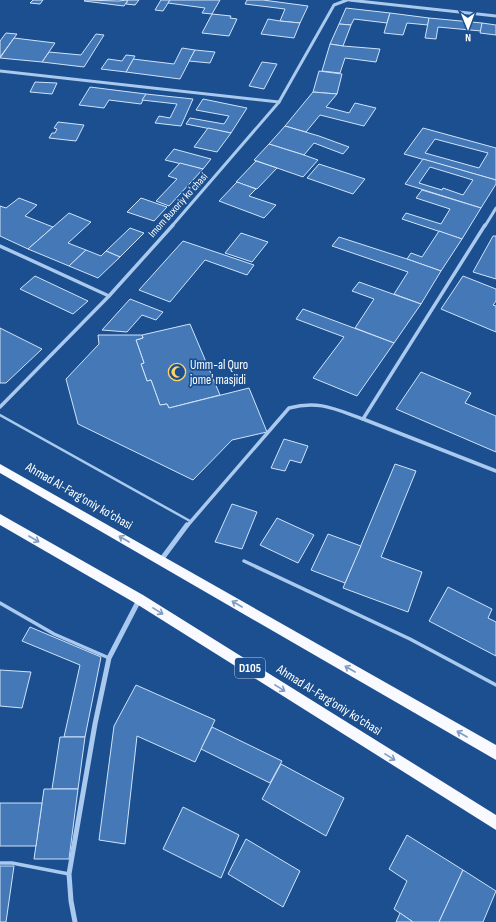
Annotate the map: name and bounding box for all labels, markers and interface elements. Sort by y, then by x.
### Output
north arrow [448,8,488,48]
text: N [465,31,471,44]
street label: Imom Buxoriy koʻchasi [146,170,210,240]
place label: Umm-al Quro jome' masjidi [189,357,248,388]
mosque icon: Umm-al Quro jome' masjidi [167,362,187,382]
street label: Ahmad Al-Farg'oniy ko'chasi [22,458,135,533]
one-way arrow [28,535,40,543]
one-way arrow [118,535,130,543]
one-way arrow [231,600,243,608]
one-way arrow [152,607,163,615]
road number: D105 [235,658,265,678]
street label: Ahmad Al-Farg'oniy ko'chasi [273,661,384,739]
one-way arrow [344,665,356,673]
one-way arrow [274,684,286,692]
one-way arrow [456,729,468,737]
one-way arrow [384,753,396,761]

